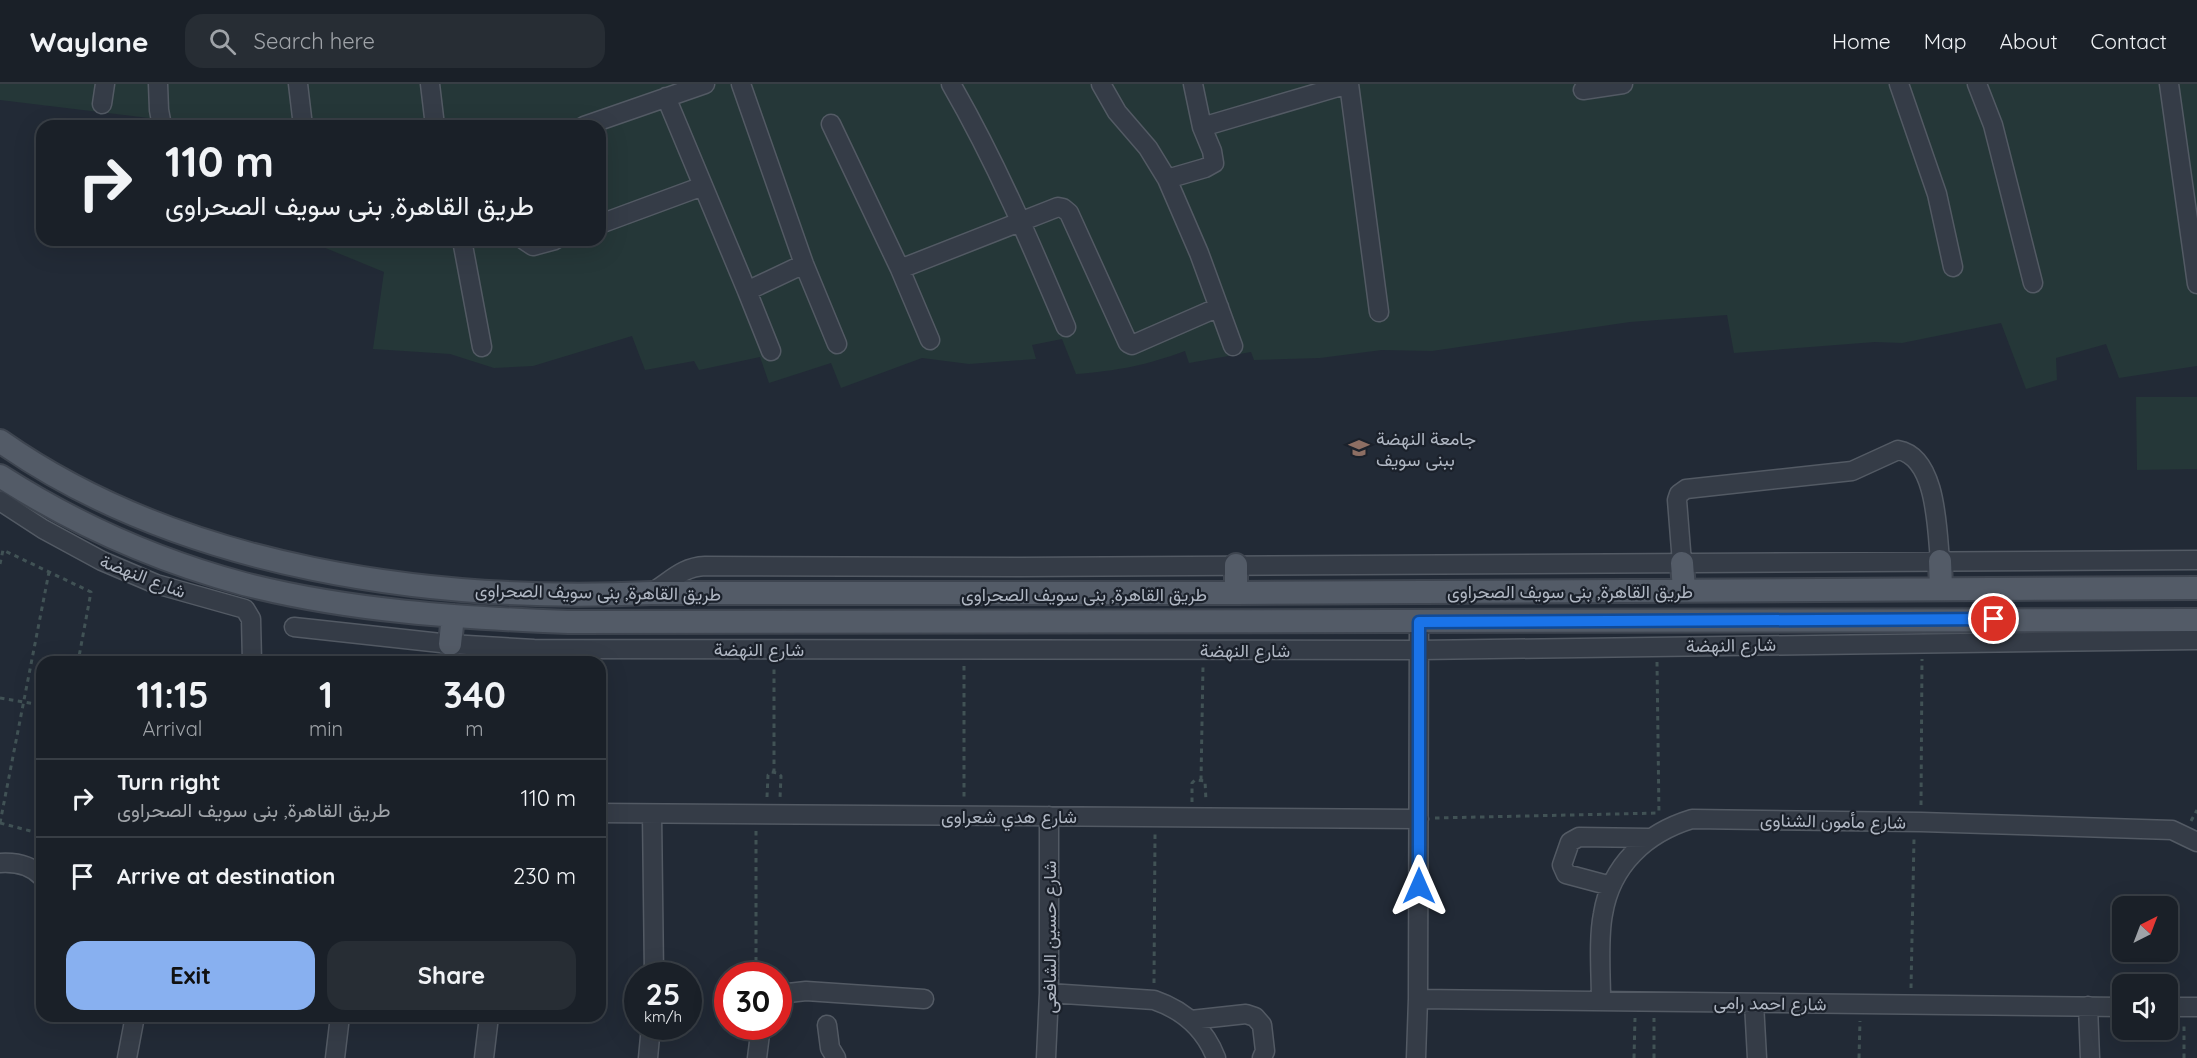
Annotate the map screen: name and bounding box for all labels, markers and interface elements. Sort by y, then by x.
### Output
search box [185,14,605,68]
text: Waylane [30,24,149,59]
icon: search [206,25,239,58]
text: Search here [254,27,375,55]
text: Home [1832,28,1891,54]
text: Map [1924,28,1967,54]
text: About [2000,28,2058,54]
text: Contact [2091,28,2167,54]
text: 110 m [165,135,274,188]
icon: right [66,144,144,222]
text: طريق القاهرة, بنى سويف الصحراوى [165,188,534,222]
place label: جامعة النهضة ببنى سويف [1376,427,1476,471]
school or university icon: جامعة النهضة ببنى سويف [1347,436,1371,460]
street label: شارع النهضة [96,549,189,604]
street label: طريق القاهرة, بنى سويف الصحراوى [475,578,721,606]
street label: طريق القاهرة, بنى سويف الصحراوى [1447,580,1693,603]
street label: طريق القاهرة, بنى سويف الصحراوى [961,583,1207,606]
pin [1968,593,2019,644]
icon: arrive [1977,602,2010,635]
street label: شارع النهضة [1686,633,1776,658]
street label: شارع النهضة [714,638,804,662]
street label: شارع النهضة [1200,639,1290,663]
text: 11:15 [136,672,209,717]
text: 1 [319,672,333,717]
text: 340 [443,672,506,717]
text: Arrival [143,716,202,741]
text: min [309,716,343,741]
text: m [465,716,484,741]
text: Turn right [117,768,221,796]
icon: right [66,782,99,815]
text: 110 m [521,784,576,812]
text: طريق القاهرة, بنى سويف الصحراوى [117,797,390,822]
street label: شارع هدي شعراوى [941,805,1077,832]
street label: شارع مأمون الشناوى [1760,808,1906,835]
position arrow [1387,854,1451,918]
icon: arrive [66,860,99,893]
street label: شارع حسين الشافعى [1038,861,1062,1013]
text: Arrive at destination [117,862,335,890]
text: 230 m [513,862,576,890]
north arrow [2112,896,2178,962]
map controls [2112,896,2178,1040]
button: Exit [66,941,315,1010]
button: Share [327,941,576,1010]
speed limit sign: 30 [714,962,792,1040]
button: sound [2112,974,2178,1040]
text: 25 [646,975,680,1013]
street label: شارع احمد رامى [1713,991,1827,1016]
text: km/h [644,1007,682,1026]

